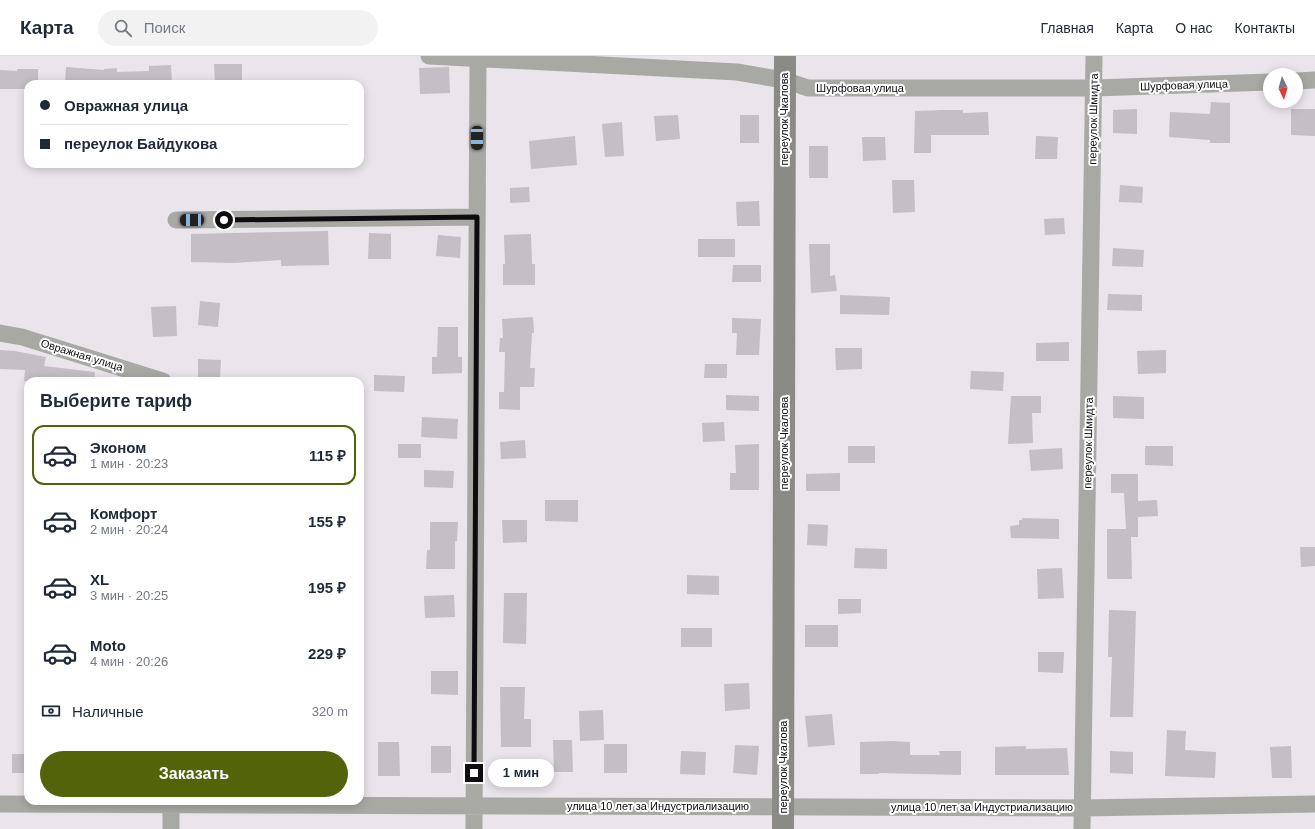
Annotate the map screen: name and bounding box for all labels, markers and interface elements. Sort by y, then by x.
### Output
search box [98,10,378,46]
text: Карта [20,17,74,38]
icon: search [112,17,134,39]
text: Поиск [144,19,185,36]
text: Главная [1040,20,1094,36]
text: Карта [1116,20,1153,36]
text: О нас [1175,20,1213,36]
text: Контакты [1235,20,1295,36]
north arrow [1263,68,1303,108]
map controls [1263,68,1303,108]
street label: переулок Чкалова [778,72,790,165]
street label: переулок Шмидта [1086,72,1100,165]
street label: Шурфовая улица [1140,77,1229,93]
street label: Шурфовая улица [816,82,905,94]
text: Овражная улица [64,97,188,114]
car [471,126,483,150]
text: переулок Байдукова [64,135,217,152]
route start [215,211,233,229]
car [180,214,204,226]
street label: Овражная улица [39,337,125,373]
text: Выберите тариф [40,391,192,411]
street label: переулок Чкалова [778,396,790,489]
street label: переулок Шмидта [1081,396,1095,489]
icon: car [42,437,78,473]
text: Эконом [90,439,146,456]
text: 115 ₽ [309,447,346,464]
text: 1 мин · 20:23 [90,456,168,471]
icon: car [42,503,78,539]
text: Комфорт [90,505,157,522]
text: 155 ₽ [308,513,346,530]
text: 2 мин · 20:24 [90,522,168,537]
icon: car [42,569,78,605]
text: XL [90,571,109,588]
text: 195 ₽ [308,579,346,596]
text: 3 мин · 20:25 [90,588,168,603]
icon: car [42,635,78,671]
text: Moto [90,637,126,654]
text: 229 ₽ [308,645,346,662]
text: 4 мин · 20:26 [90,654,168,669]
icon: cash [40,700,62,722]
text: Наличные [72,703,144,720]
text: 320 m [312,704,348,719]
street label: переулок Чкалова [777,720,789,813]
button: Заказать [40,751,348,797]
callout: 1 мин [488,759,554,787]
route end [465,764,483,782]
text: 1 мин [503,765,539,780]
street label: улица 10 лет за Индустриализацию [567,800,749,812]
street label: улица 10 лет за Индустриализацию [891,801,1073,813]

